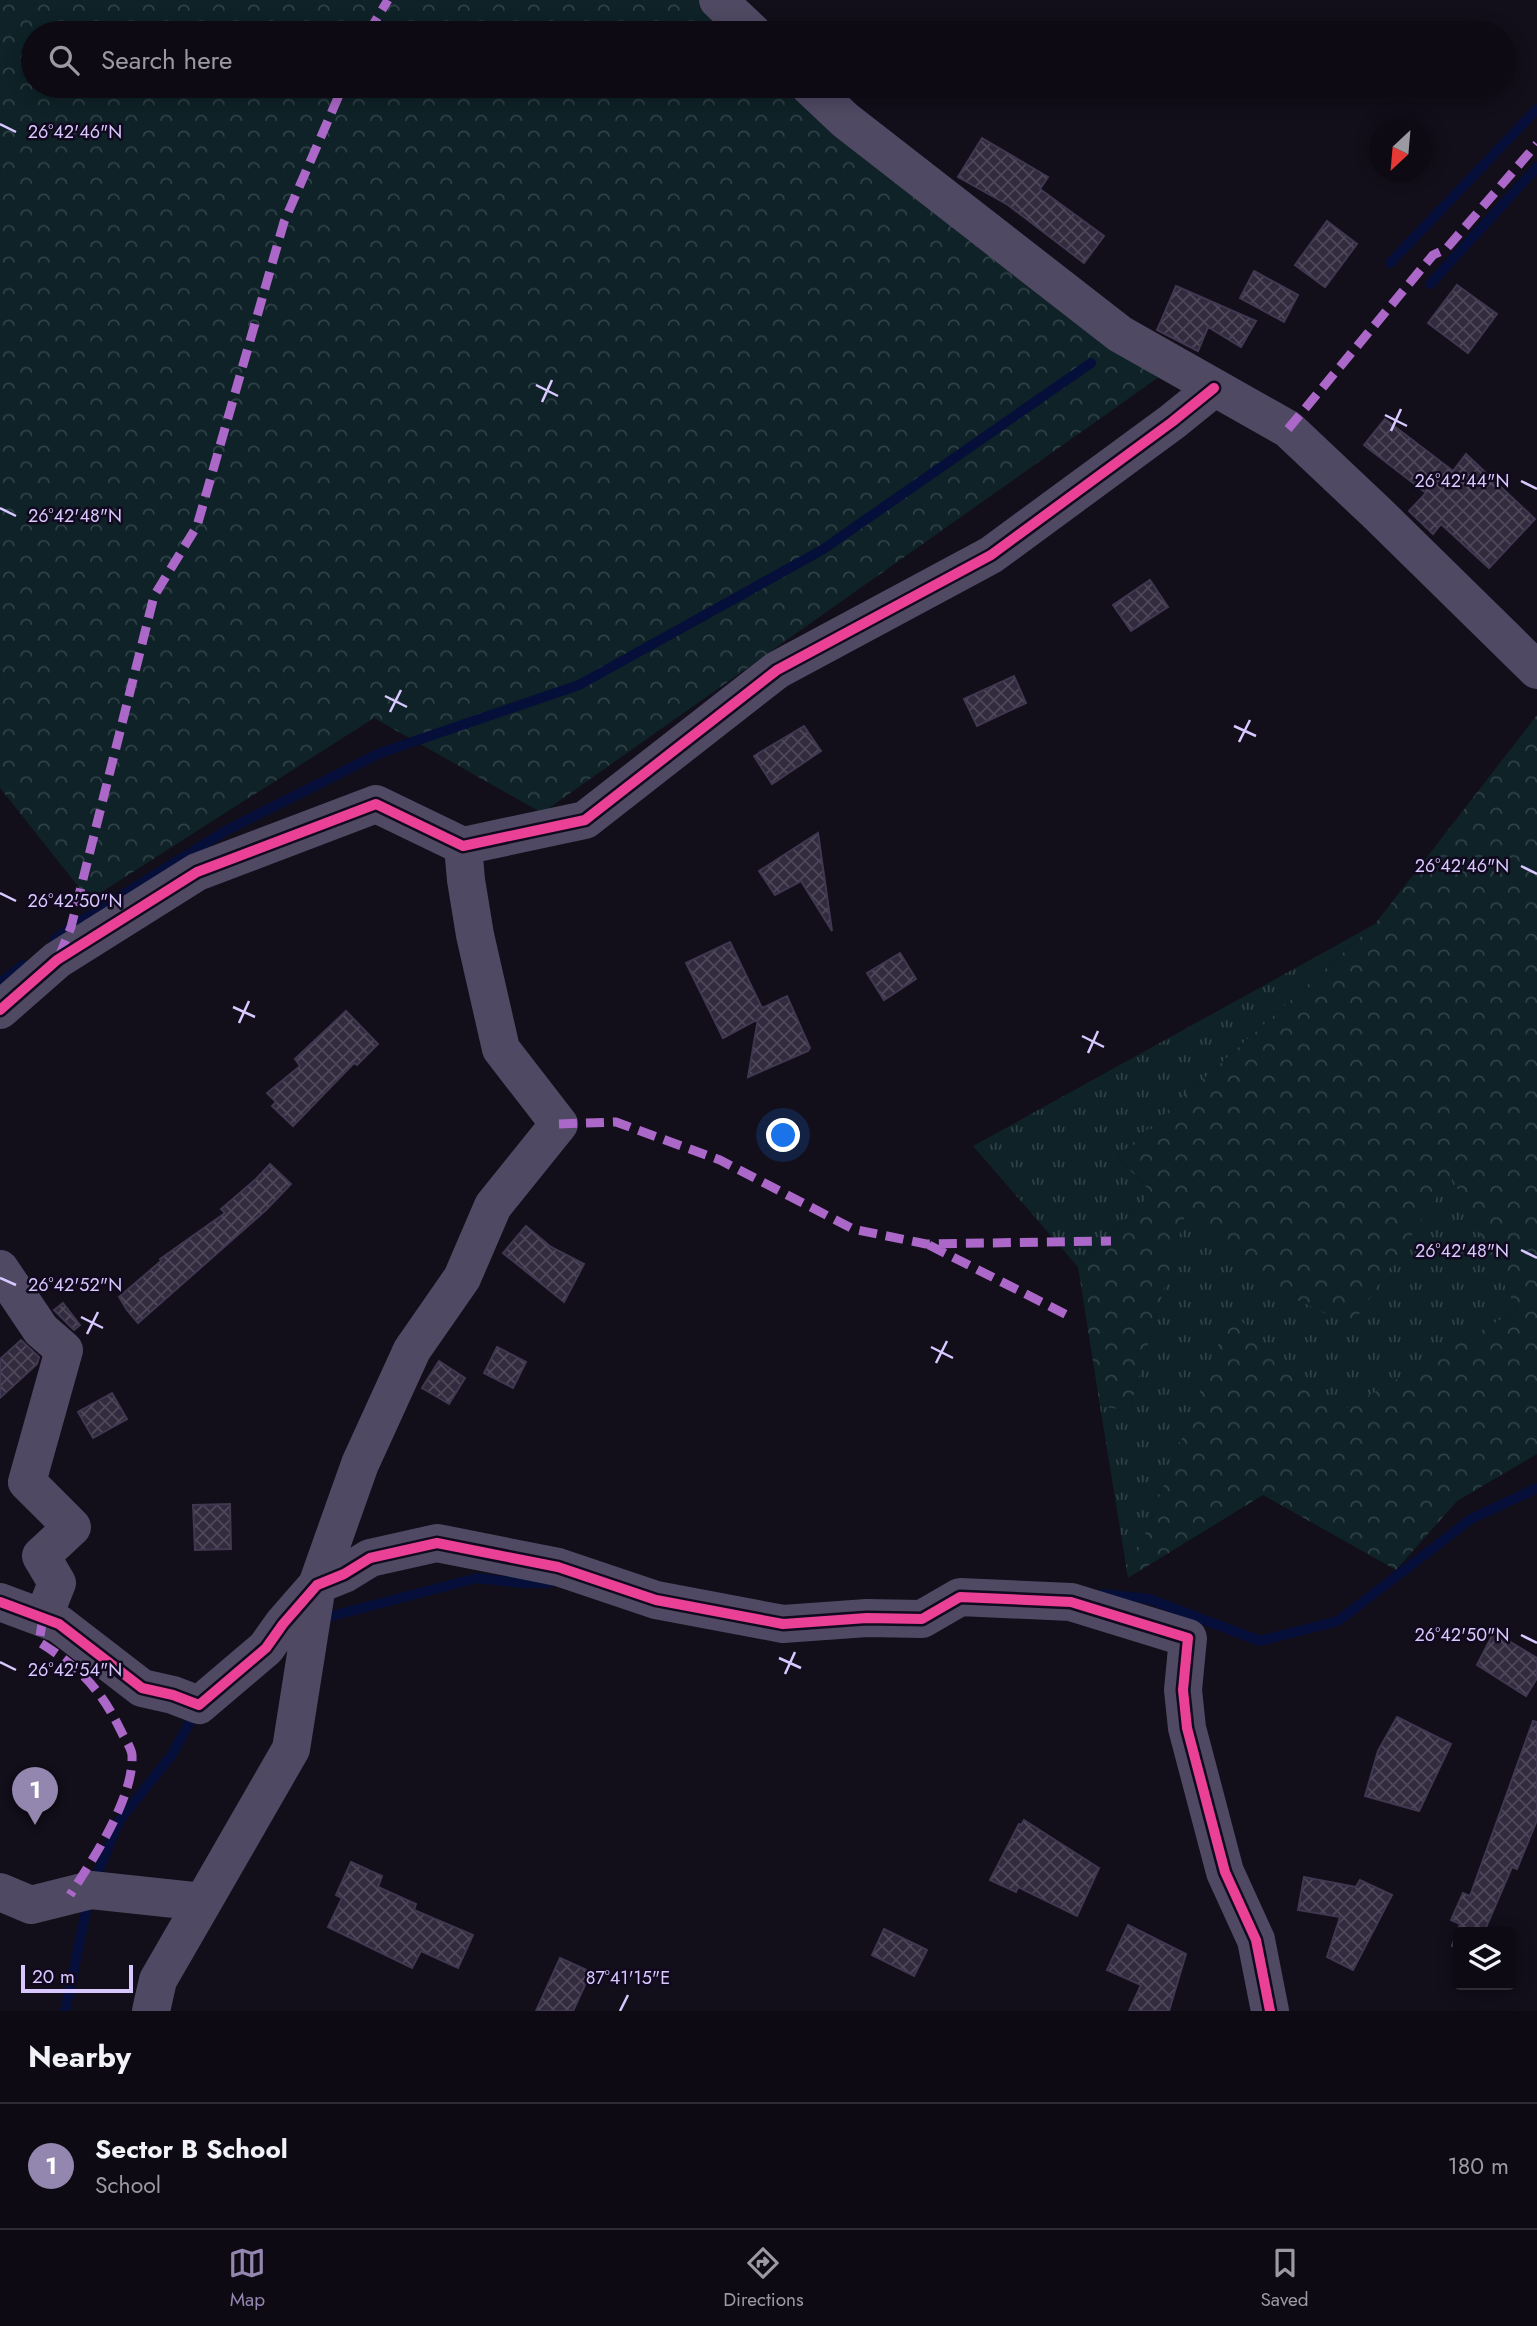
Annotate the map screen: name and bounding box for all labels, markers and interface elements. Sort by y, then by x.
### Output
search box [21,21,1516,98]
icon: search [45,41,83,79]
text: Search here [101,41,233,79]
text: 26°42'46"N [28,119,122,145]
north arrow [1369,119,1432,182]
text: 26°42'44"N [1415,468,1509,494]
text: 26°42'48"N [28,503,122,529]
text: 26°42'46"N [1415,853,1509,879]
text: 26°42'50"N [28,888,122,914]
your location [766,1118,800,1152]
text: 26°42'48"N [1415,1238,1509,1264]
text: 26°42'52"N [28,1272,122,1298]
text: 26°42'50"N [1415,1622,1509,1648]
text: 26°42'54"N [28,1657,122,1683]
pin: 1 [12,1767,58,1825]
map controls [1453,1927,1516,1990]
button: layers [1453,1927,1516,1990]
scale bar [21,1962,133,1994]
text: 20 m [32,1963,75,1990]
text: 87°41'15"E [586,1965,670,1991]
text: Nearby [28,2035,131,2078]
text: Sector B School [95,2130,288,2168]
text: 1 [45,2149,57,2183]
text: 180 m [1447,2149,1509,2183]
text: School [95,2168,161,2202]
tab: Map [228,2244,266,2313]
tab: Directions [723,2244,804,2313]
tab: Saved [1260,2244,1309,2313]

